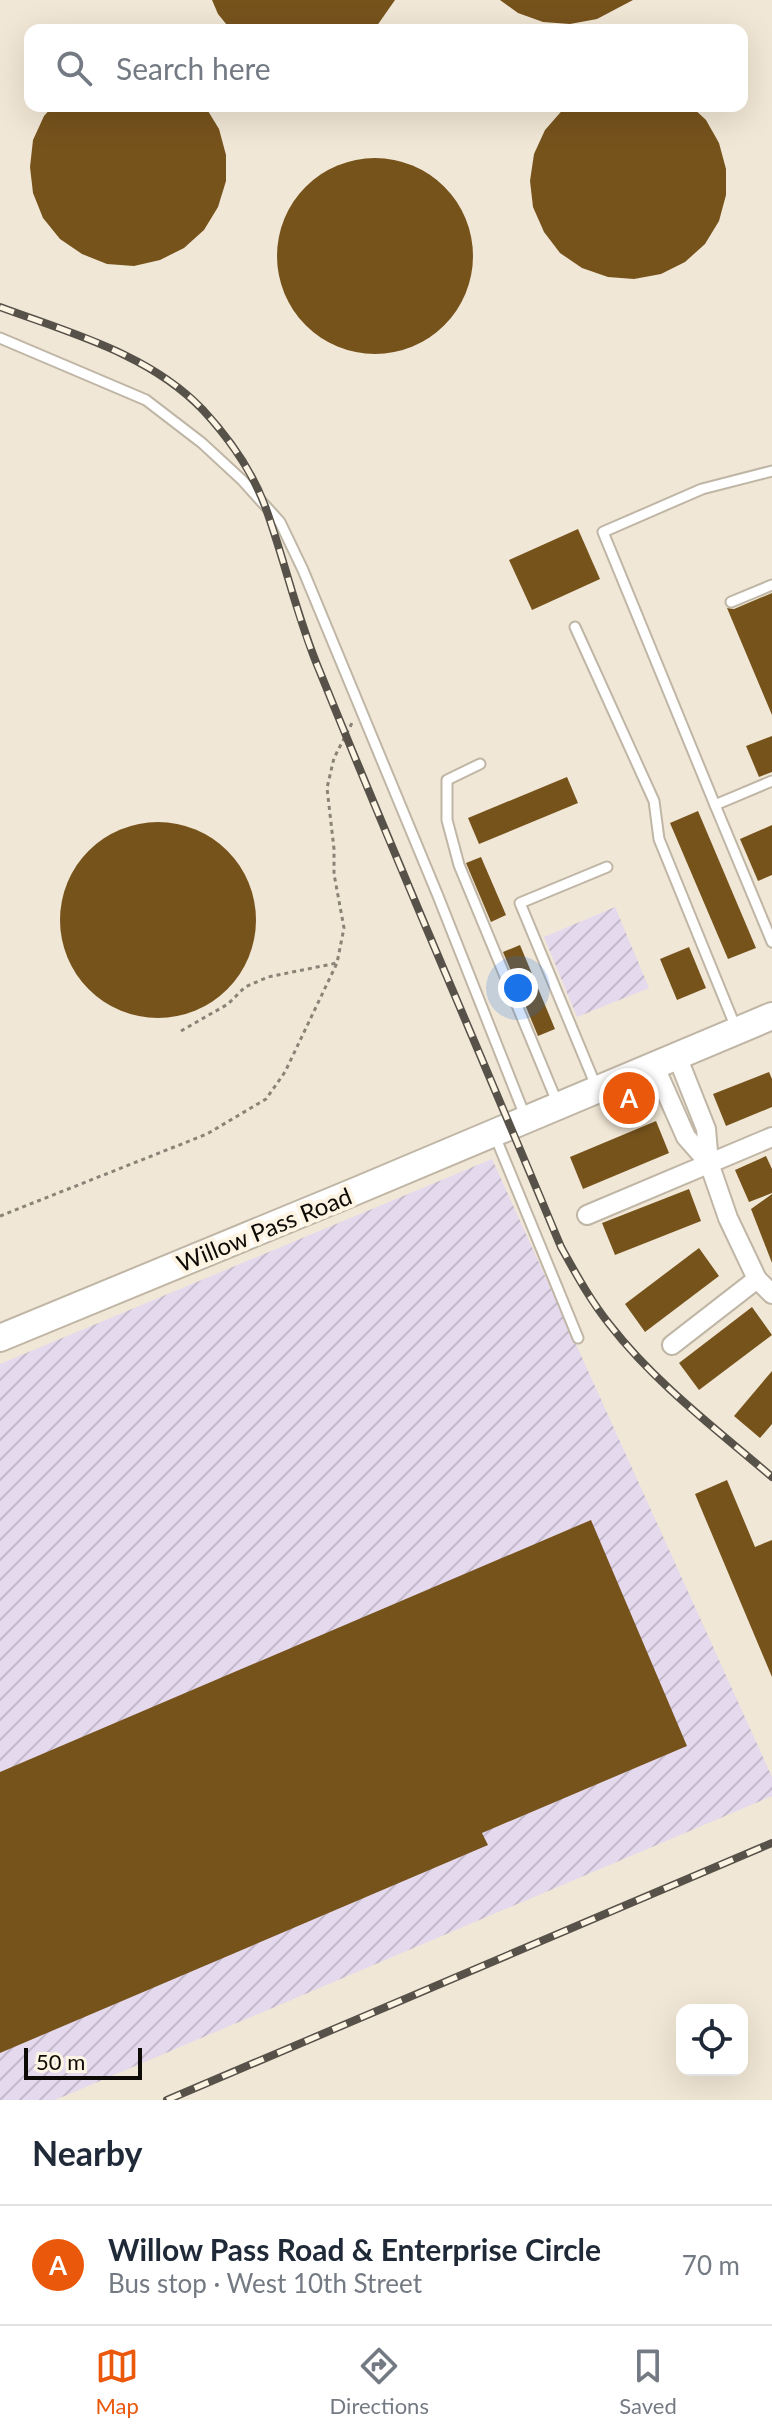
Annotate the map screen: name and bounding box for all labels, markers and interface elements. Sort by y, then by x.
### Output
search box [24,24,748,112]
icon: search [52,46,96,90]
text: Search here [116,50,271,86]
your location [498,968,538,1008]
pin: A [603,1068,655,1128]
street label: Willow Pass Road [172,1181,356,1277]
map controls [676,2004,748,2076]
button: locate [676,2004,748,2076]
scale bar [24,2044,142,2080]
text: 50 m [36,2048,85,2075]
text: Nearby [32,2132,143,2173]
text: Willow Pass Road & Enterprise Circle [108,2231,601,2267]
text: A [49,2249,67,2281]
text: 70 m [682,2249,740,2281]
text: Bus stop · West 10th Street [108,2267,422,2299]
tab: Map [95,2344,139,2419]
tab: Directions [330,2344,429,2419]
tab: Saved [619,2344,677,2419]

